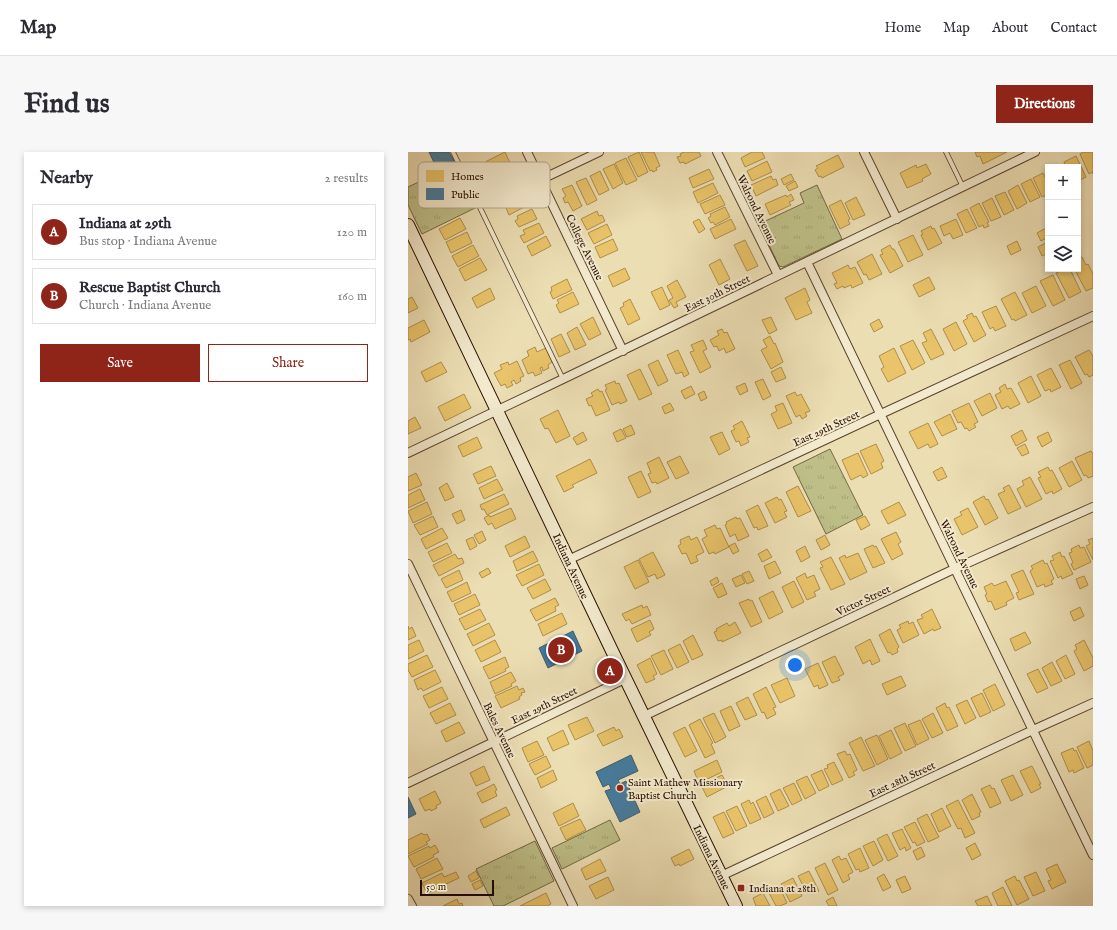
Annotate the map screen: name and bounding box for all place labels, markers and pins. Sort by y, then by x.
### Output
pin: B [548,635,574,665]
pin: A [597,656,623,686]
place label: Saint Mathew Missionary Baptist Church [628,776,743,803]
marker: Saint Mathew Missionary Baptist Church [615,783,625,793]
place label: Indiana at 28th [749,882,816,896]
marker: Indiana at 28th [736,883,746,893]

